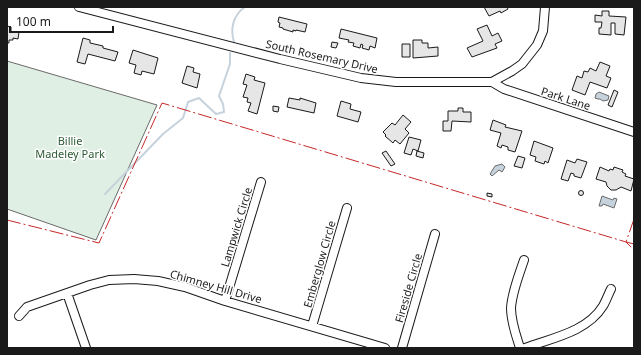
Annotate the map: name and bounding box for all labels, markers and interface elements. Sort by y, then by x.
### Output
scale bar [10,8,113,34]
text: 100 m [16,13,51,30]
street label: South Rosemary Drive [264,36,380,76]
street label: Park Lane [539,83,593,113]
park label: Billie Madeley Park [35,133,105,161]
street label: Lampwick Circle [217,185,255,269]
street label: Emberglow Circle [299,219,339,309]
street label: Fireside Circle [391,252,425,324]
street label: Chimney Hill Drive [168,266,264,306]

